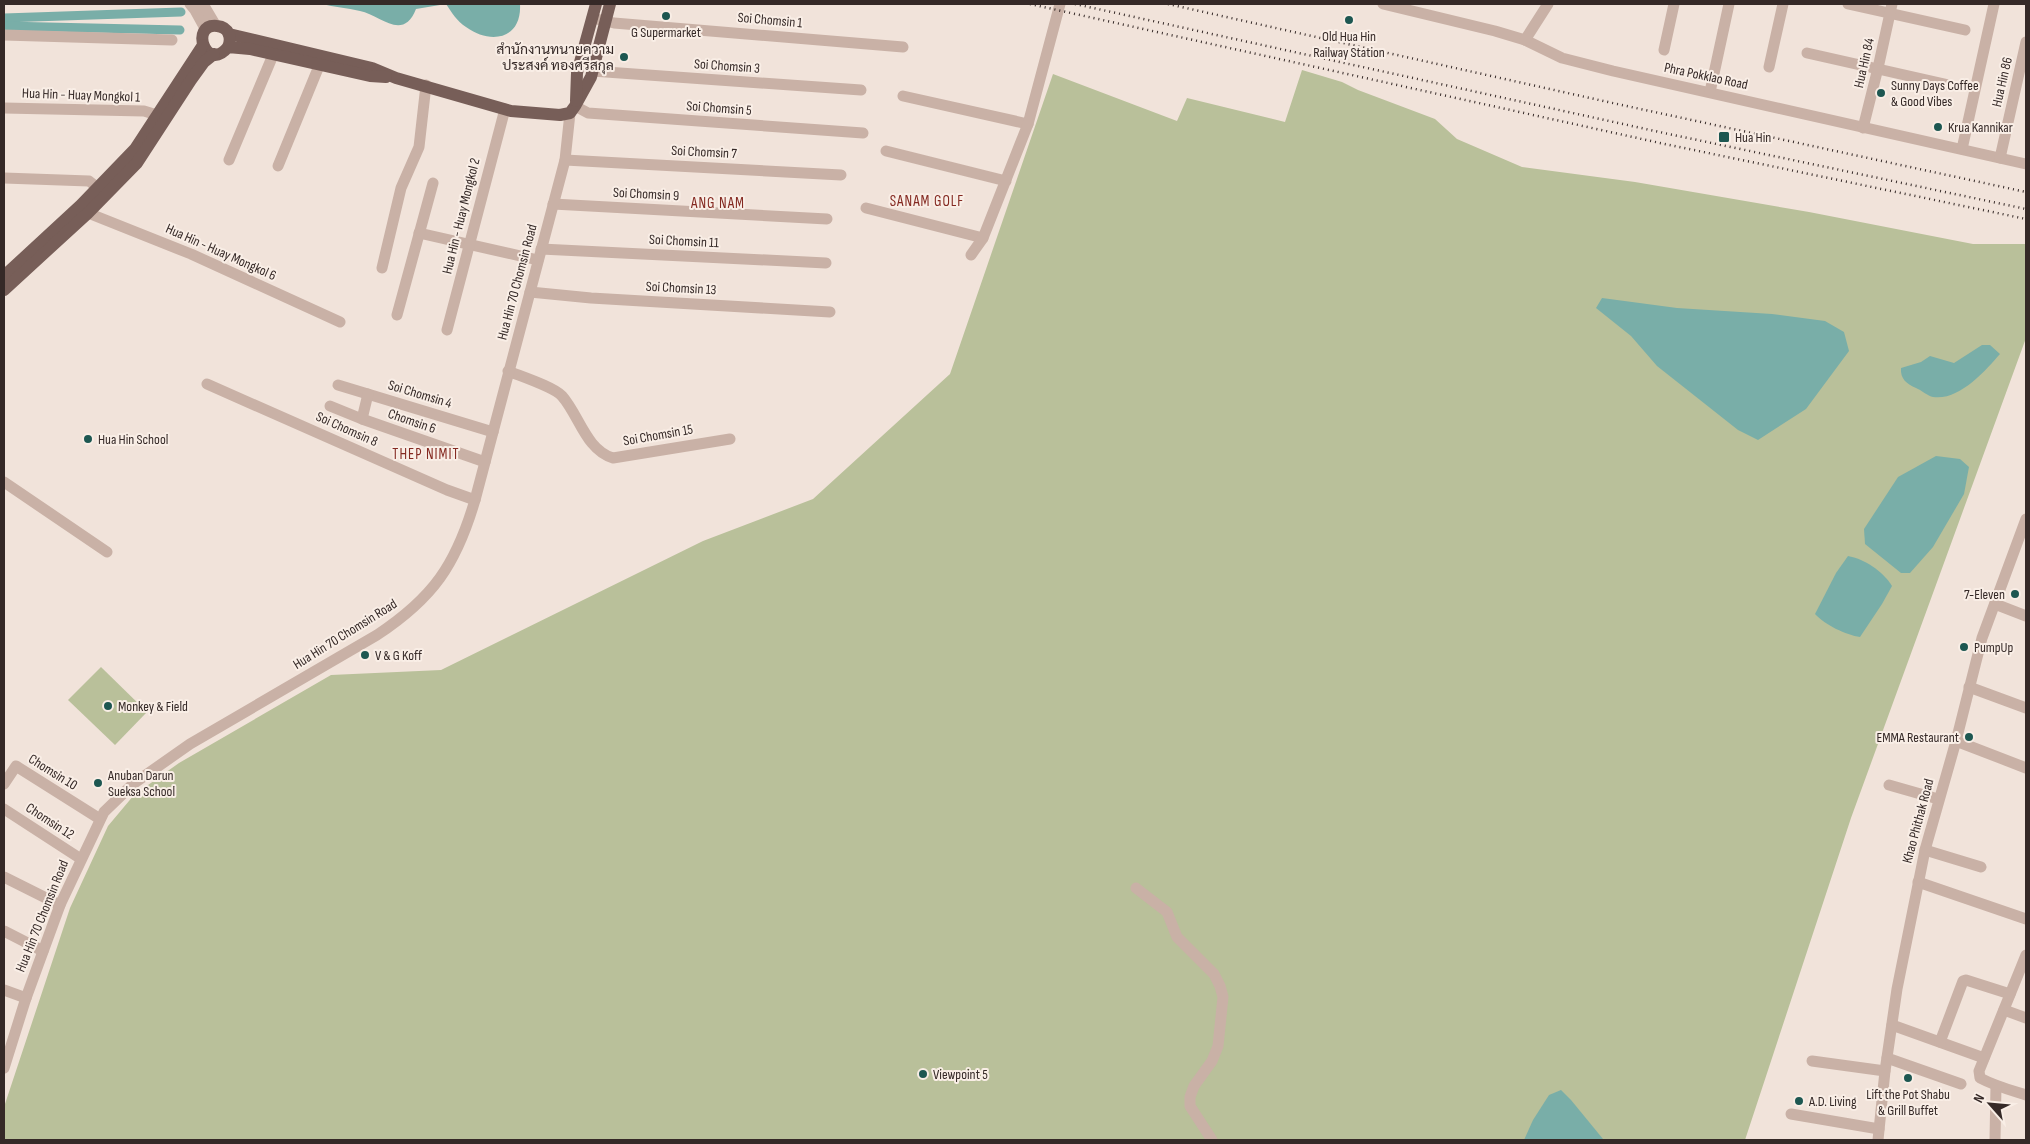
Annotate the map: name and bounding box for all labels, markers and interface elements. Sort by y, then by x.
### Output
street label: Soi Chomsin 1 [737,9,803,31]
marker: G Supermarket [660,10,672,22]
marker: Old Hua Hin Railway Station [1343,14,1355,26]
place label: G Supermarket [631,24,701,41]
place label: Old Hua Hin Railway Station [1313,28,1385,61]
street label: Hua Hin 84 [1850,36,1878,90]
place label: สำนักงานทนายความ ประสงค์ ทองศรีสกุล [496,41,614,75]
marker: สำนักงานทนายความ ประสงค์ ทองศรีสกุล [618,51,630,63]
street label: Soi Chomsin 3 [694,55,761,77]
street label: Hua Hin 86 [1988,55,2016,109]
street label: Phra Pokklao Road [1663,59,1750,93]
place label: Sunny Days Coffee & Good Vibes [1891,77,1979,110]
street label: Hua Hin - Huay Mongkol 1 [22,84,140,106]
marker: Sunny Days Coffee & Good Vibes [1875,87,1887,99]
street label: Soi Chomsin 5 [686,97,753,119]
place label: Krua Kannikar [1948,119,2013,136]
marker: Krua Kannikar [1932,121,1944,133]
place label: Hua Hin [1735,129,1771,146]
marker: Hua Hin [1717,130,1731,144]
street label: Soi Chomsin 7 [671,142,738,162]
street label: Hua Hin - Huay Mongkol 2 [438,156,484,276]
street label: Soi Chomsin 9 [612,184,680,204]
district label: SANAM GOLF [890,192,964,211]
district label: ANG NAM [690,194,745,213]
street label: Hua Hin - Huay Mongkol 6 [163,220,279,284]
street label: Hua Hin 70 Chomsin Road [493,222,541,342]
street label: Soi Chomsin 11 [649,231,719,251]
street label: Soi Chomsin 13 [645,278,717,298]
street label: Soi Chomsin 4 [386,376,454,412]
street label: Chomsin 6 [386,405,438,437]
street label: Soi Chomsin 8 [313,408,381,450]
street label: Soi Chomsin 15 [622,420,695,449]
place label: Hua Hin School [98,431,168,448]
marker: Hua Hin School [82,433,94,445]
district label: THEP NIMIT [392,445,460,464]
place label: 7-Eleven [1964,586,2005,603]
marker: 7-Eleven [2009,588,2021,600]
street label: Hua Hin 70 Chomsin Road [290,595,400,673]
place label: PumpUp [1974,639,2013,656]
marker: PumpUp [1958,641,1970,653]
place label: V & G Koff [375,647,423,664]
marker: V & G Koff [359,649,371,661]
place label: Monkey & Field [118,698,188,715]
marker: Monkey & Field [102,700,114,712]
place label: EMMA Restaurant [1876,729,1959,746]
marker: EMMA Restaurant [1963,731,1975,743]
street label: Chomsin 10 [25,750,81,794]
place label: Anuban Darun Sueksa School [107,767,175,800]
marker: Anuban Darun Sueksa School [92,777,104,789]
street label: Khao Phithak Road [1899,777,1937,865]
street label: Chomsin 12 [23,799,78,843]
street label: Hua Hin 70 Chomsin Road [12,857,72,974]
place label: Viewpoint 5 [933,1066,988,1083]
marker: Viewpoint 5 [917,1068,929,1080]
marker: Lift the Pot Shabu & Grill Buffet [1902,1072,1914,1084]
north arrow [1965,1079,2015,1129]
place label: Lift the Pot Shabu & Grill Buffet [1866,1086,1950,1119]
text: N [1970,1091,1988,1106]
place label: A.D. Living [1808,1093,1857,1110]
marker: A.D. Living [1793,1095,1805,1107]

